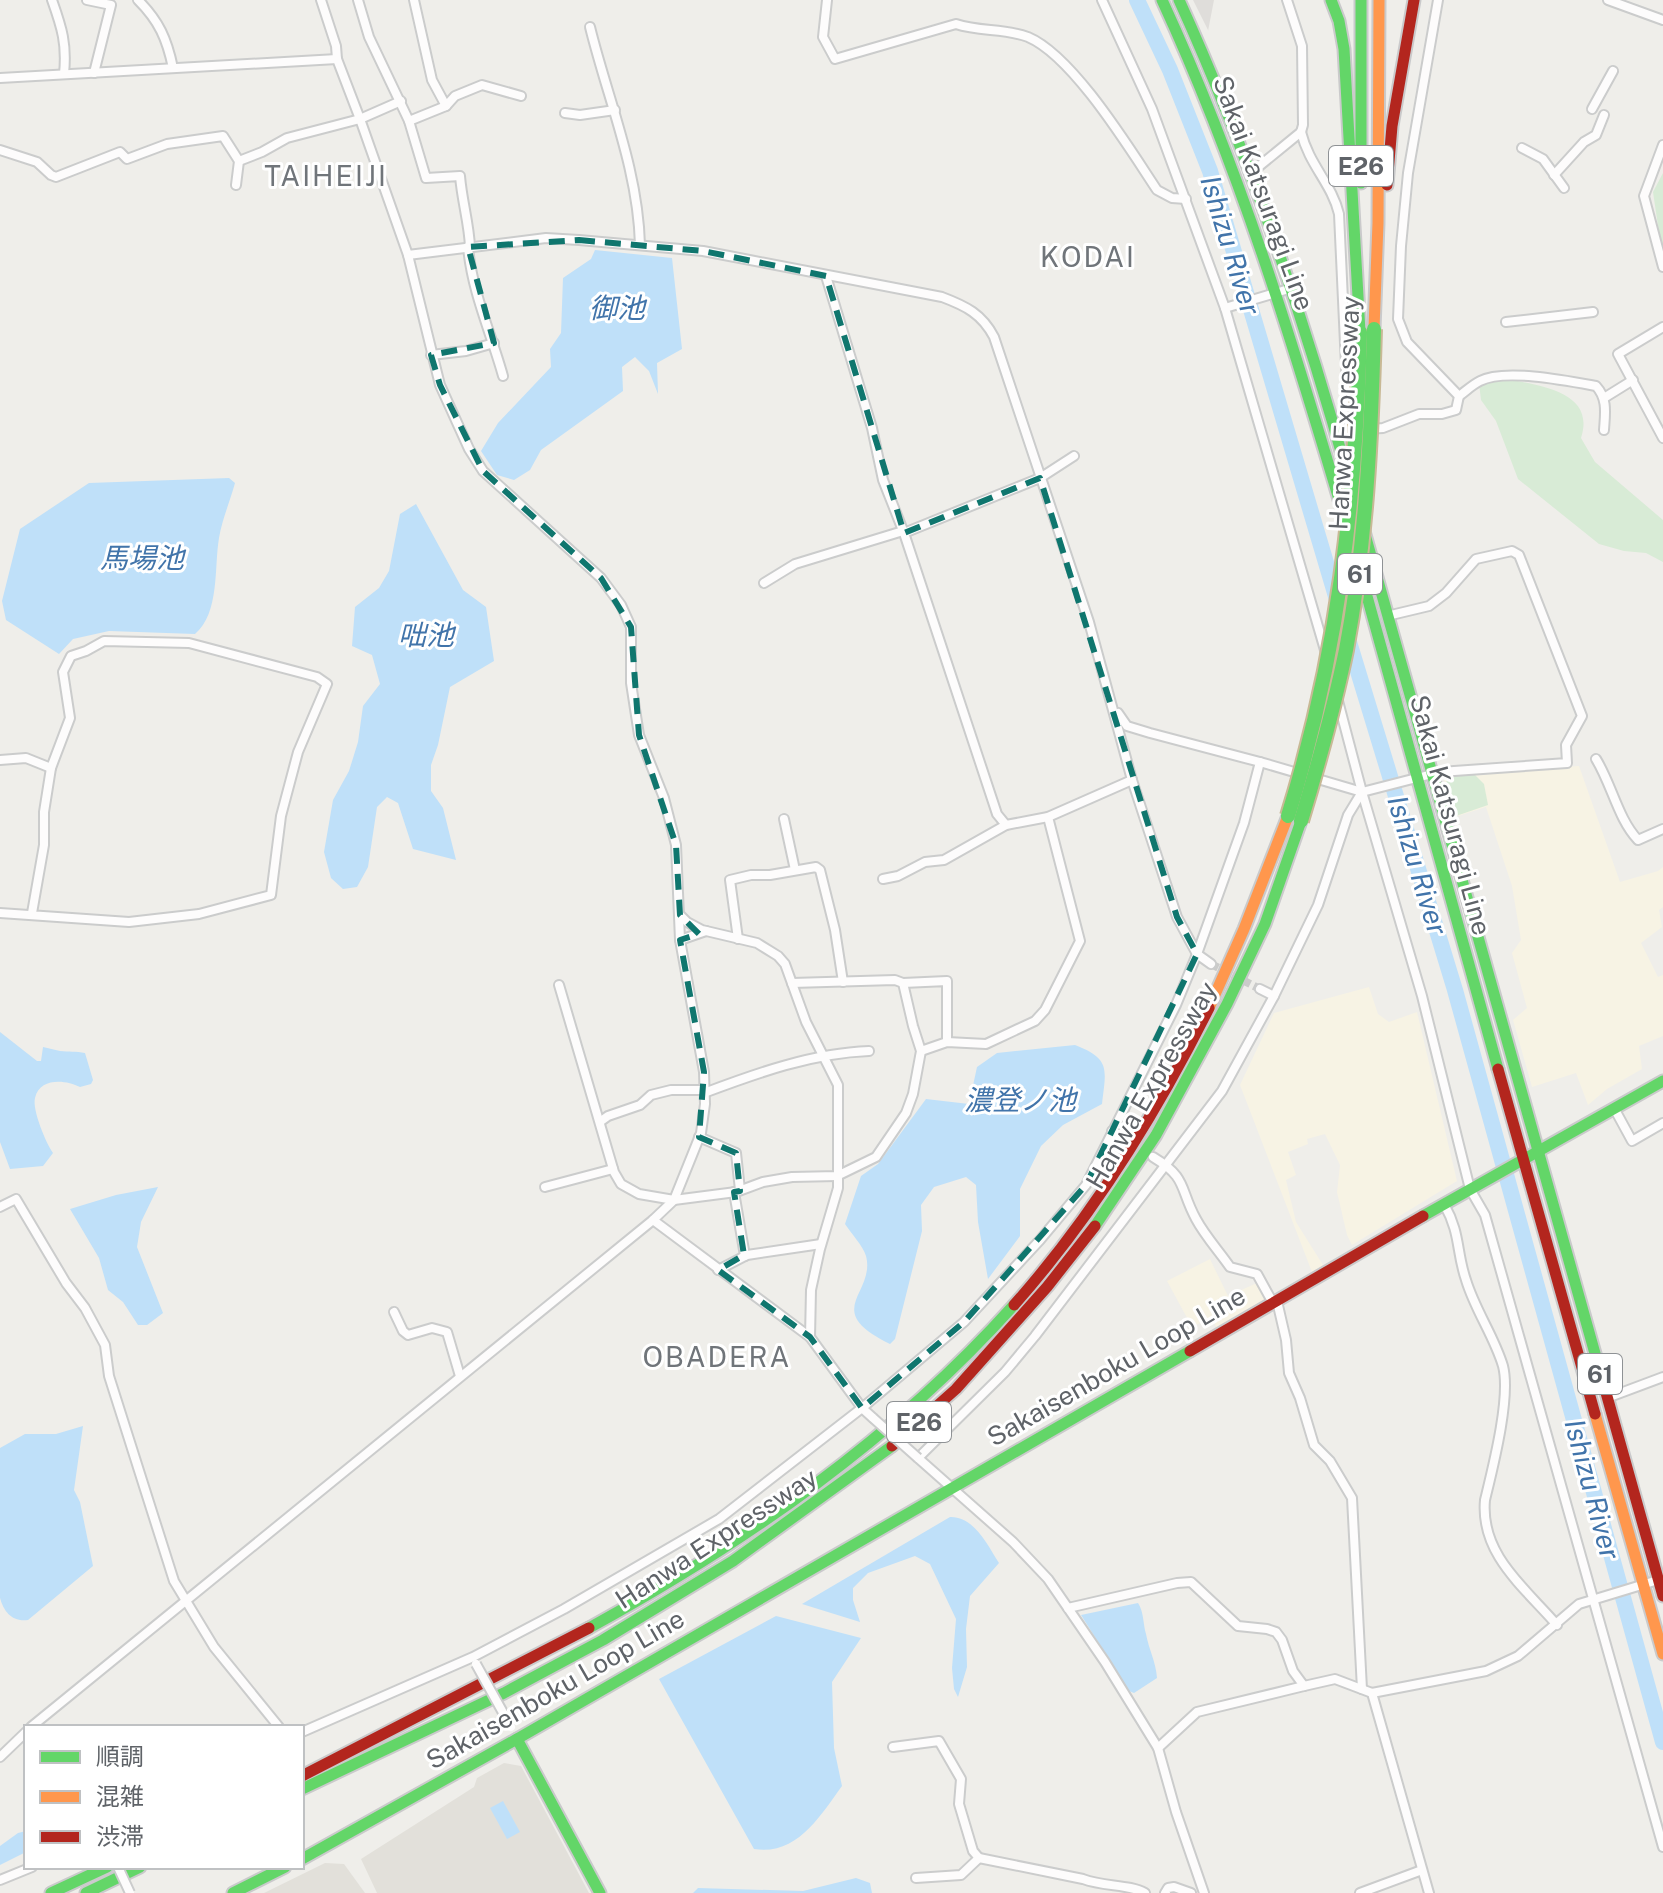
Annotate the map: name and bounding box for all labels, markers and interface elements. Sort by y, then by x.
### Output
street label: Sakai Katsuragi Line [1207,72,1321,314]
road number: E26 [1329,146,1393,186]
district label: TAIHEIJI [264,159,388,192]
water label: Ishizu River [1194,171,1268,319]
district label: KODAI [1040,240,1136,273]
water label: 御池 [589,291,648,324]
street label: Hanwa Expressway [1322,295,1366,531]
water label: 馬場池 [100,541,187,574]
road number: 61 [1338,554,1382,594]
water label: 咄池 [398,618,457,651]
street label: Sakai Katsuragi Line [1404,692,1498,938]
water label: Ishizu River [1381,791,1455,939]
street label: Hanwa Expressway [1079,976,1223,1194]
water label: 濃登ノ池 [964,1083,1079,1116]
street label: Sakaisenboku Loop Line [982,1279,1250,1453]
district label: OBADERA [643,1340,791,1373]
road number: 61 [1578,1354,1622,1394]
road number: E26 [887,1402,951,1442]
water label: Ishizu River [1558,1415,1628,1563]
street label: Hanwa Expressway [609,1461,823,1615]
street label: Sakaisenboku Loop Line [421,1602,689,1776]
legend [24,1725,304,1869]
text: 順調 [96,1742,144,1770]
text: 混雑 [96,1782,144,1810]
text: 渋滞 [96,1822,144,1850]

